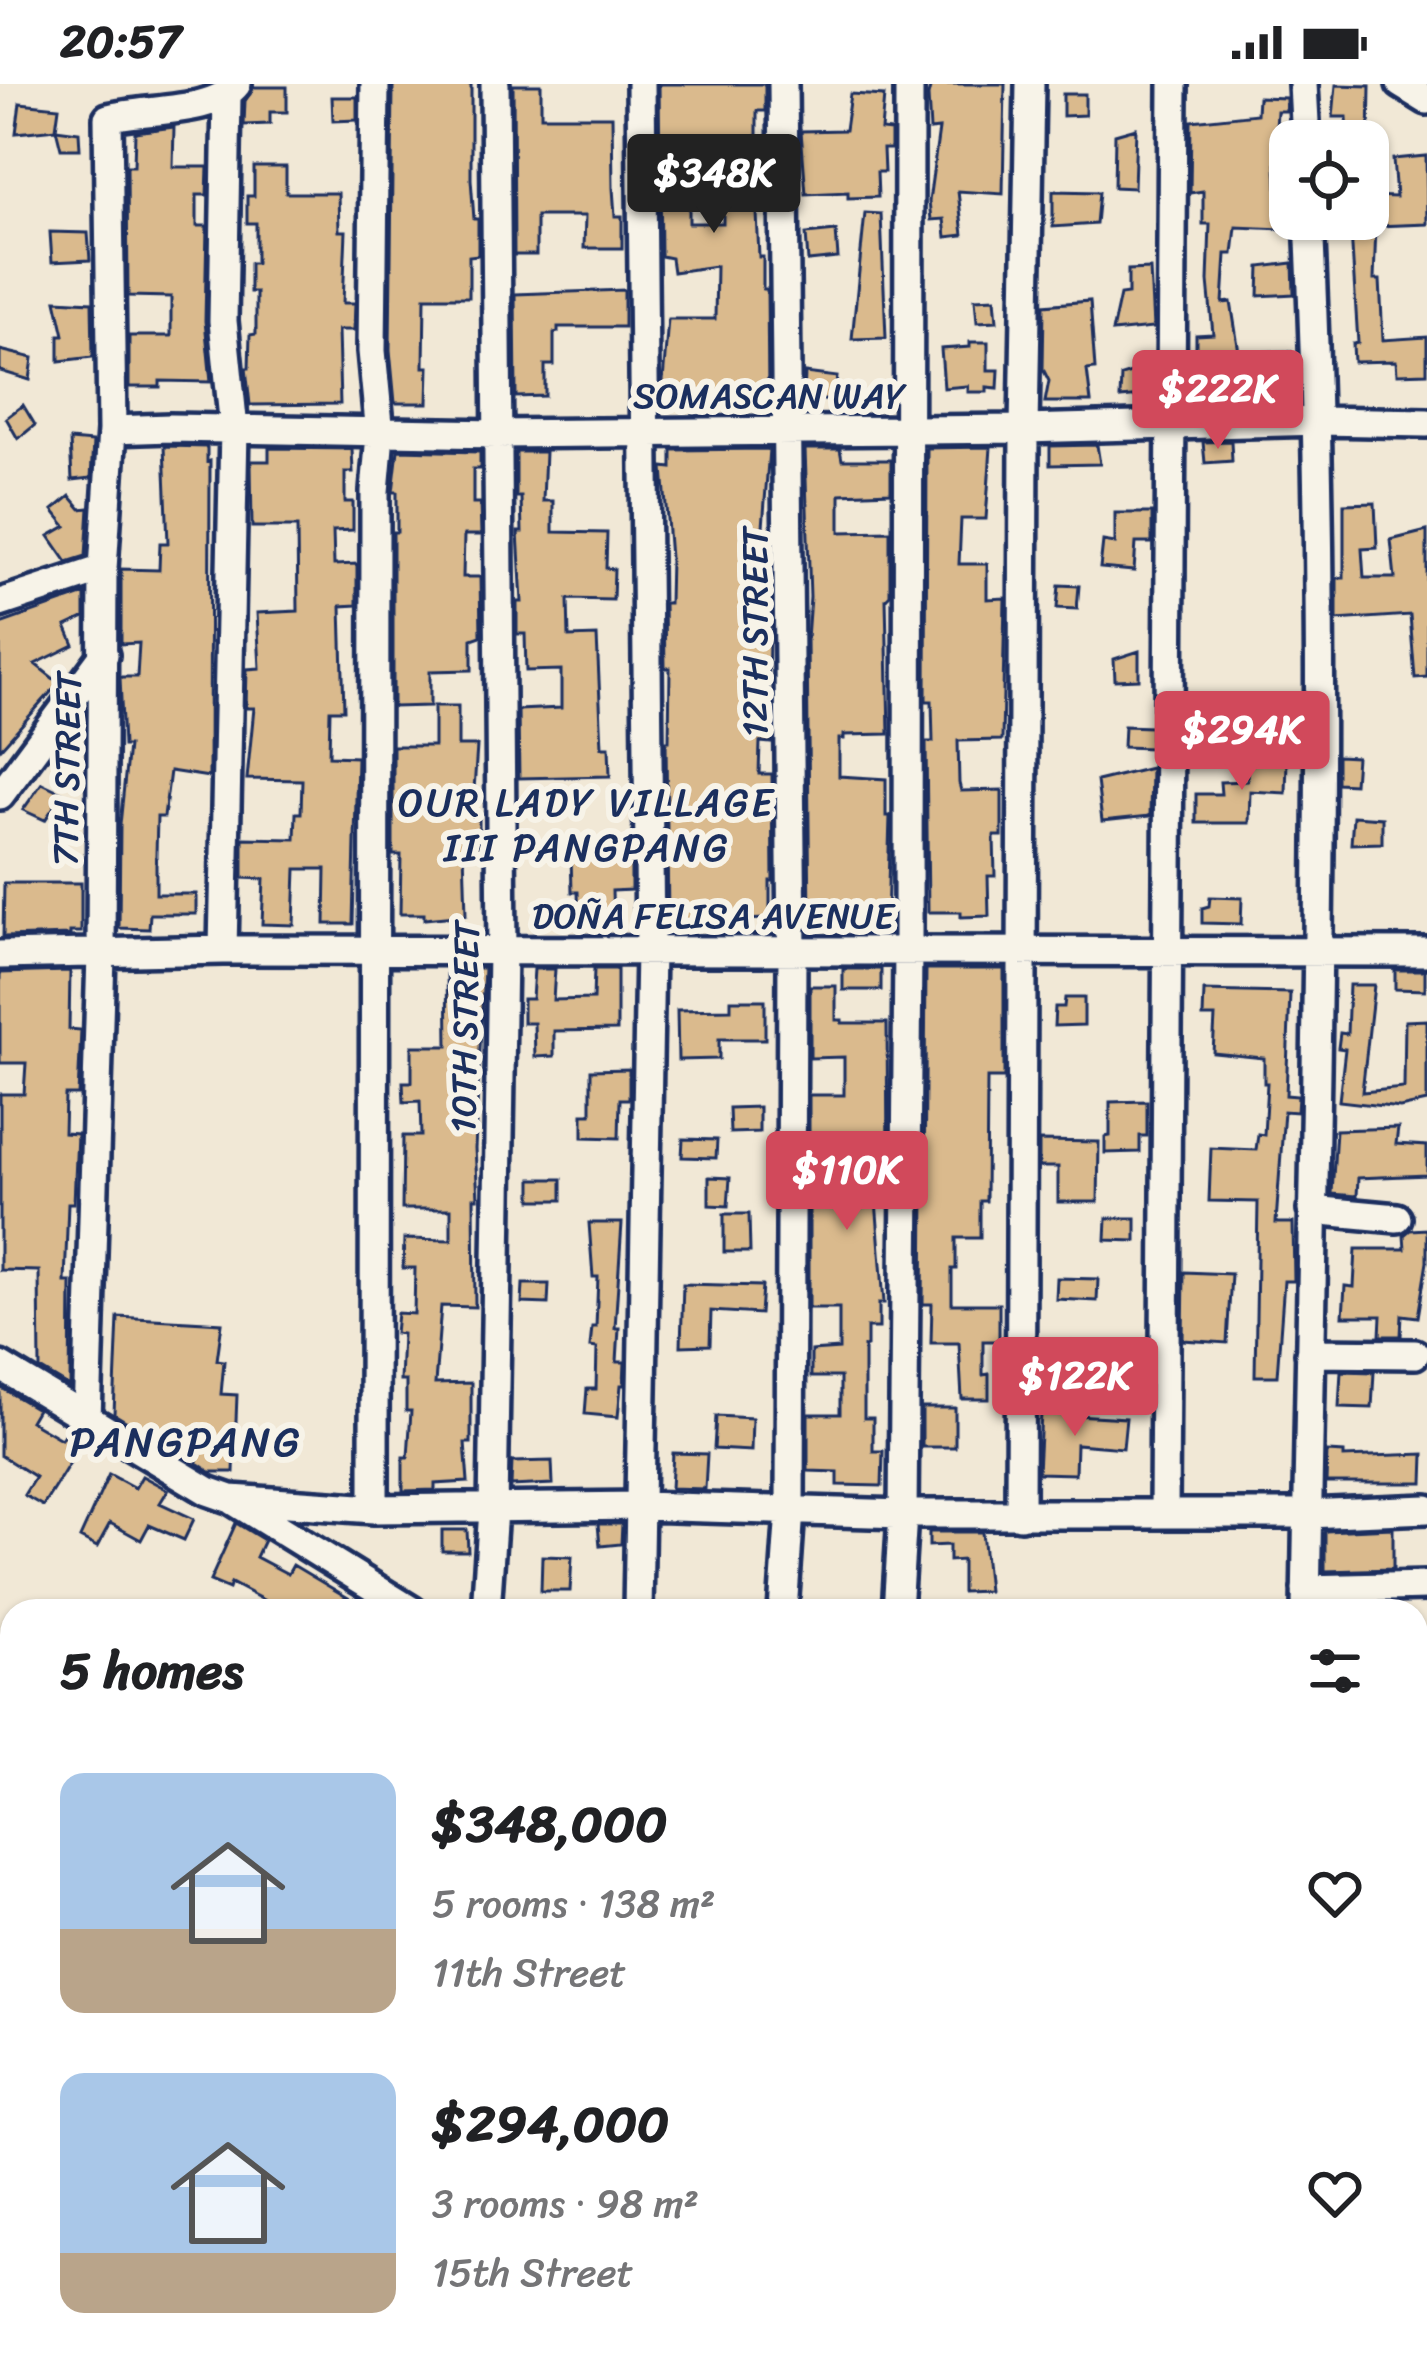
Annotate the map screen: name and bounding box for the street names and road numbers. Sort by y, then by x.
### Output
street label: SOMASCAN WAY [633,364,907,428]
street label: 12TH STREET [723,525,787,737]
street label: 7TH STREET [33,669,101,867]
street label: DOÑA FELISA AVENUE [532,884,896,948]
street label: 10TH STREET [431,918,499,1134]

